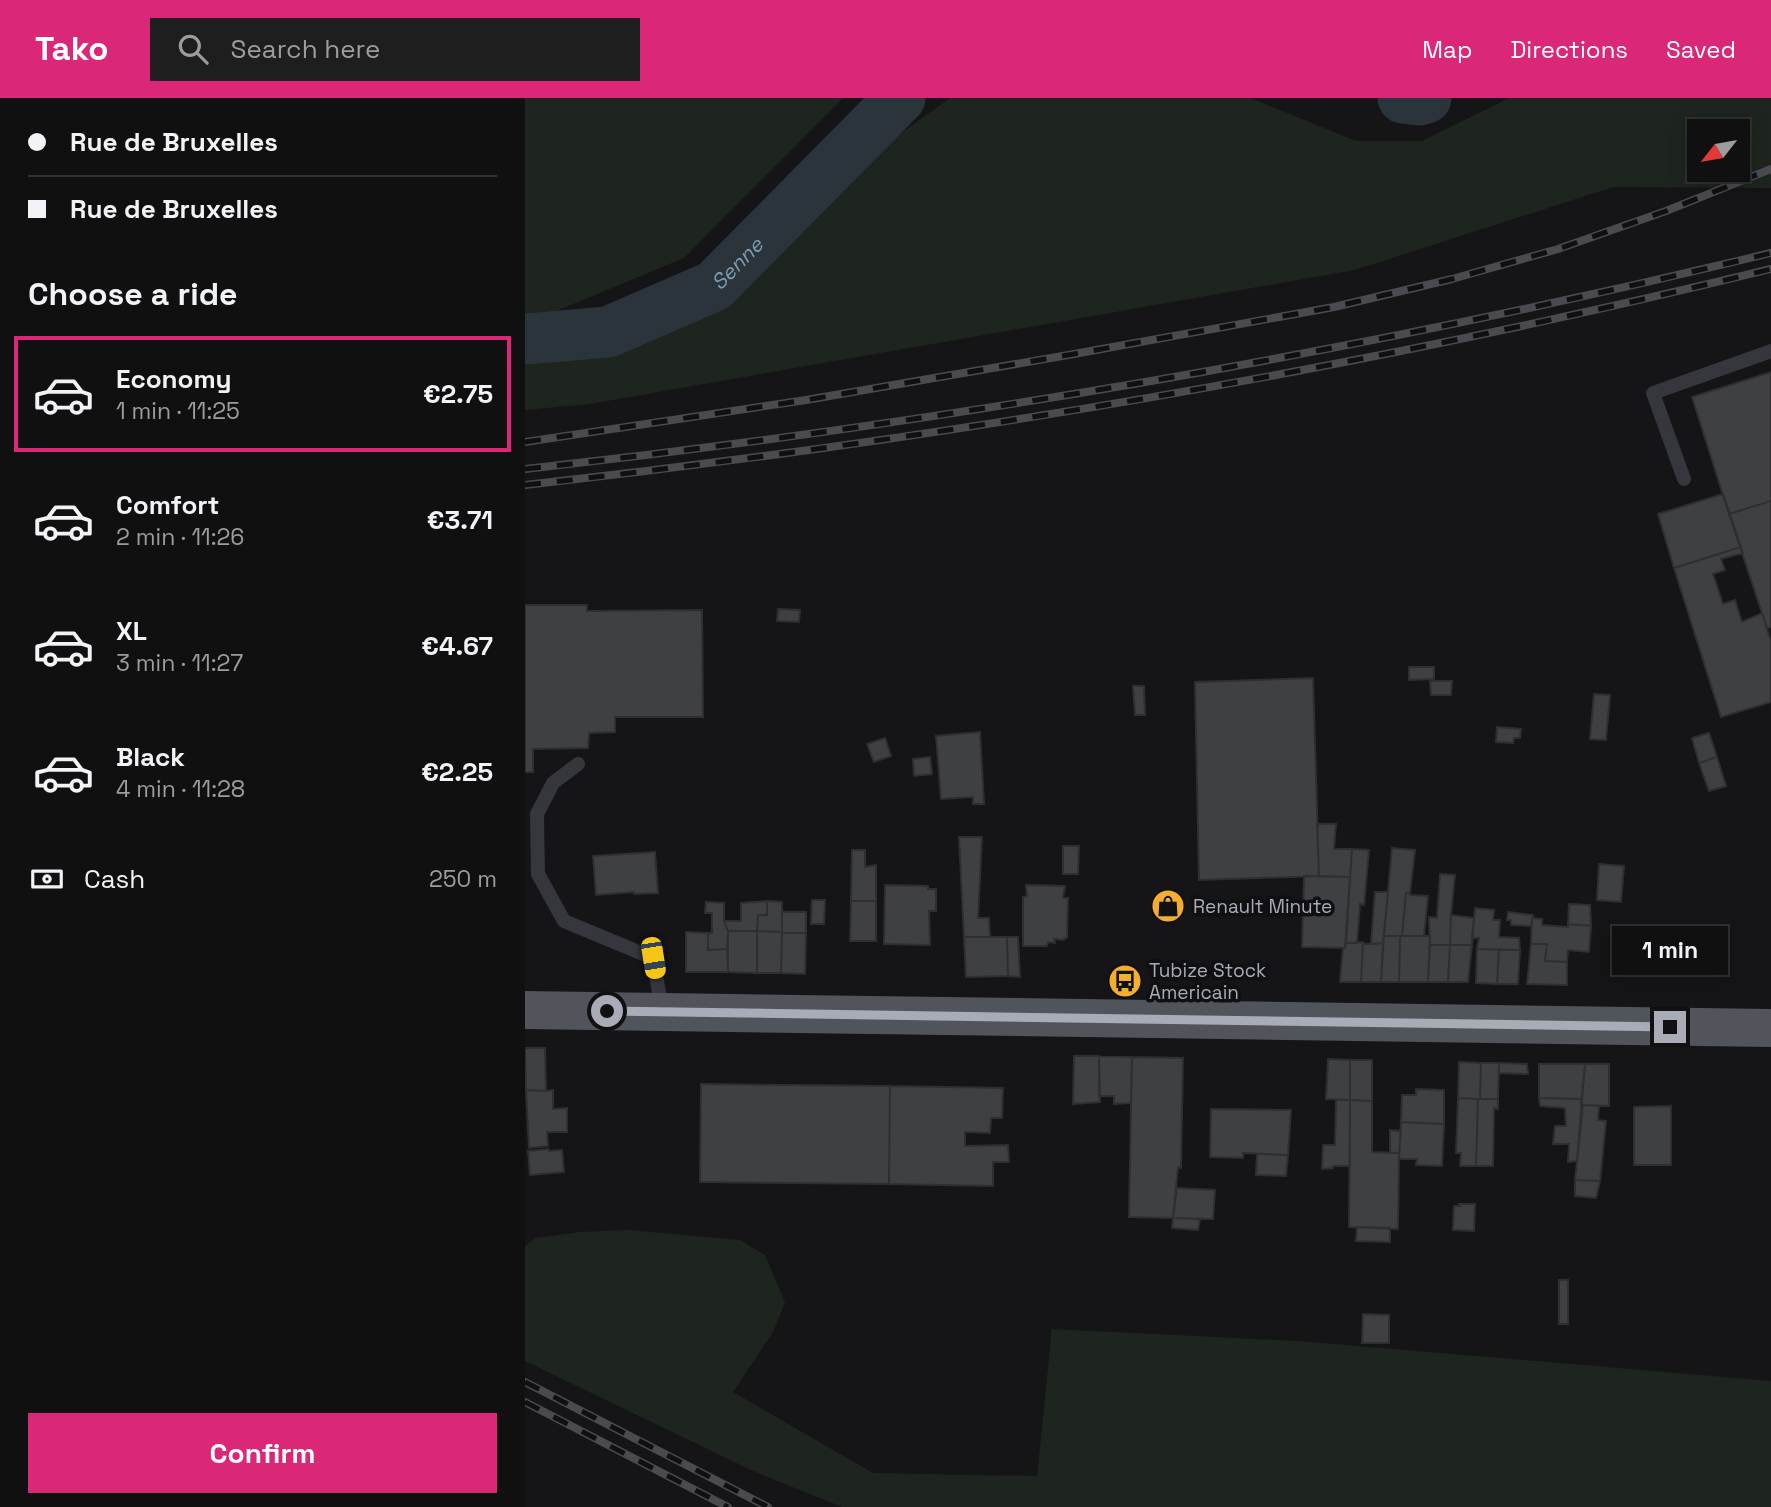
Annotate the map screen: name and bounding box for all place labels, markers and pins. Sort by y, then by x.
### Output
shop icon: Renault Minute [1149,887,1187,925]
place label: Renault Minute [1193,894,1332,919]
place label: Tubize Stock Americain [1149,958,1266,1005]
bus stop icon: Tubize Stock Americain [1106,962,1144,1000]

